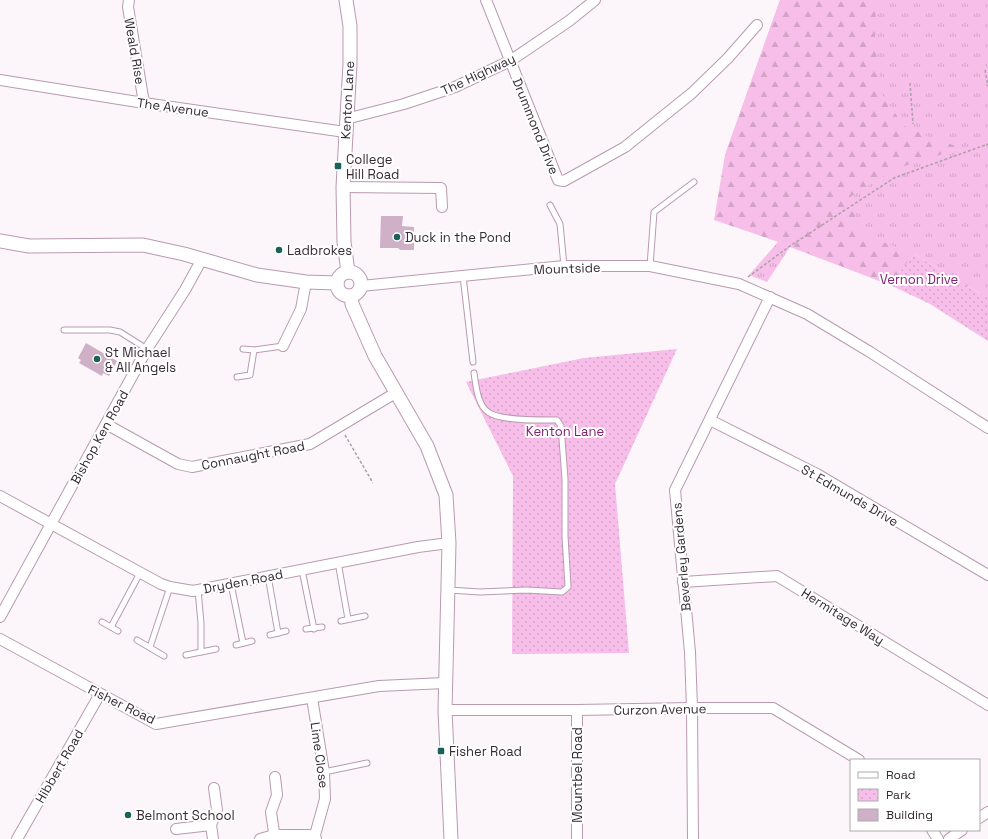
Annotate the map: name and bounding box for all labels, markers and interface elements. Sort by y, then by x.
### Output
street label: Weald Rise [120,17,149,86]
street label: The Highway [438,50,518,99]
street label: Kenton Lane [337,60,358,140]
street label: Drummond Drive [508,75,563,177]
street label: The Avenue [136,94,210,121]
place label: College Hill Road [346,151,399,183]
marker: College Hill Road [333,161,343,171]
place label: Duck in the Pond [405,229,511,246]
marker: Duck in the Pond [392,232,402,242]
place label: Ladbrokes [287,242,352,259]
marker: Ladbrokes [274,245,284,255]
street label: Mountside [533,259,601,278]
park label: Vernon Drive [880,271,958,288]
place label: St Michael & All Angels [105,344,176,376]
marker: St Michael & All Angels [92,354,102,364]
street label: Bishop Ken Road [67,387,132,487]
park label: Kenton Lane [526,423,604,440]
street label: Connaught Road [200,437,306,474]
street label: St Edmunds Drive [798,461,902,530]
street label: Beverley Gardens [668,502,695,612]
street label: Dryden Road [202,565,284,598]
street label: Hermitage Way [798,584,887,649]
street label: Fisher Road [85,681,158,728]
street label: Curzon Avenue [613,700,707,719]
street label: Lime Close [306,721,333,789]
street label: Hibbert Road [31,726,87,806]
street label: Mountbel Road [569,727,586,823]
place label: Fisher Road [449,743,522,760]
marker: Fisher Road [436,746,446,756]
legend [850,759,980,831]
text: Road [886,767,915,783]
text: Park [886,787,911,803]
place label: Belmont School [136,807,235,824]
text: Building [886,807,933,823]
marker: Belmont School [123,810,133,820]

